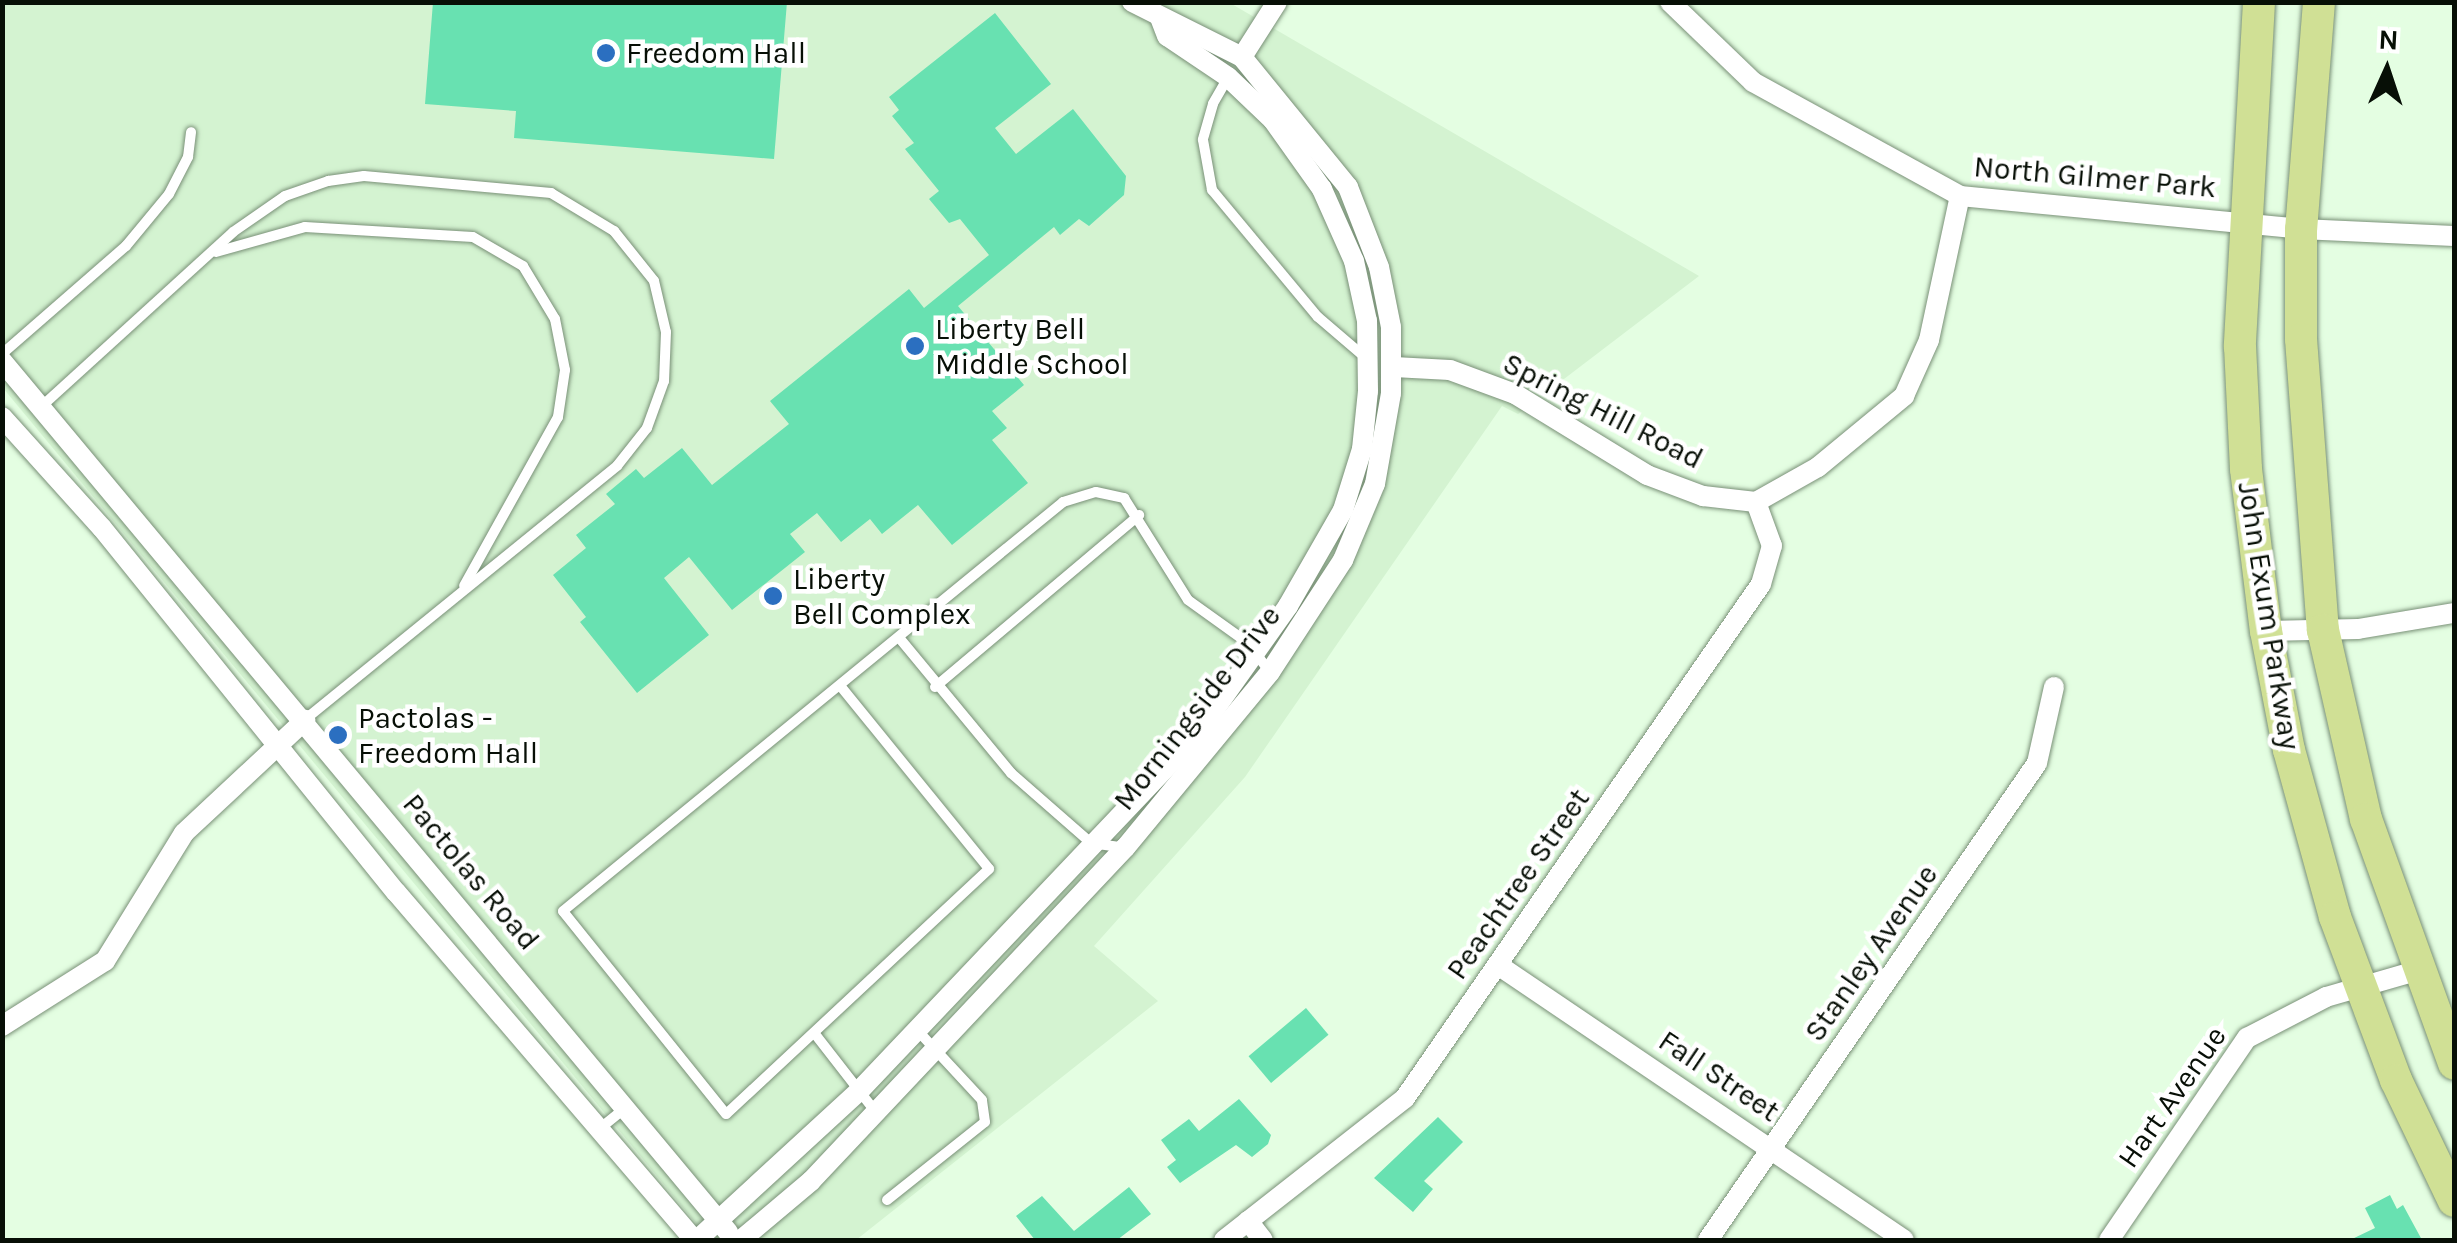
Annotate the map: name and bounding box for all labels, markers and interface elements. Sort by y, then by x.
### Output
north arrow [2337,20,2437,120]
text: N [2378,23,2399,57]
place label: Freedom Hall [626,35,806,71]
marker: Freedom Hall [595,42,617,64]
street label: North Gilmer Park [1972,148,2218,206]
place label: Liberty Bell Middle School [935,311,1129,382]
marker: Liberty Bell Middle School [904,335,926,357]
street label: Spring Hill Road [1497,345,1709,477]
street label: John Exum Parkway [2230,480,2308,752]
place label: Liberty Bell Complex [793,561,971,632]
marker: Liberty Bell Complex [762,585,784,607]
street label: Morningside Drive [1106,598,1288,818]
place label: Pactolas - Freedom Hall [358,700,538,770]
marker: Pactolas - Freedom Hall [327,724,349,746]
street label: Peachtree Street [1439,782,1597,986]
street label: Pactolas Road [395,786,547,958]
street label: Stanley Avenue [1797,858,1945,1048]
street label: Hart Avenue [2110,1019,2234,1175]
street label: Fall Street [1652,1023,1786,1129]

